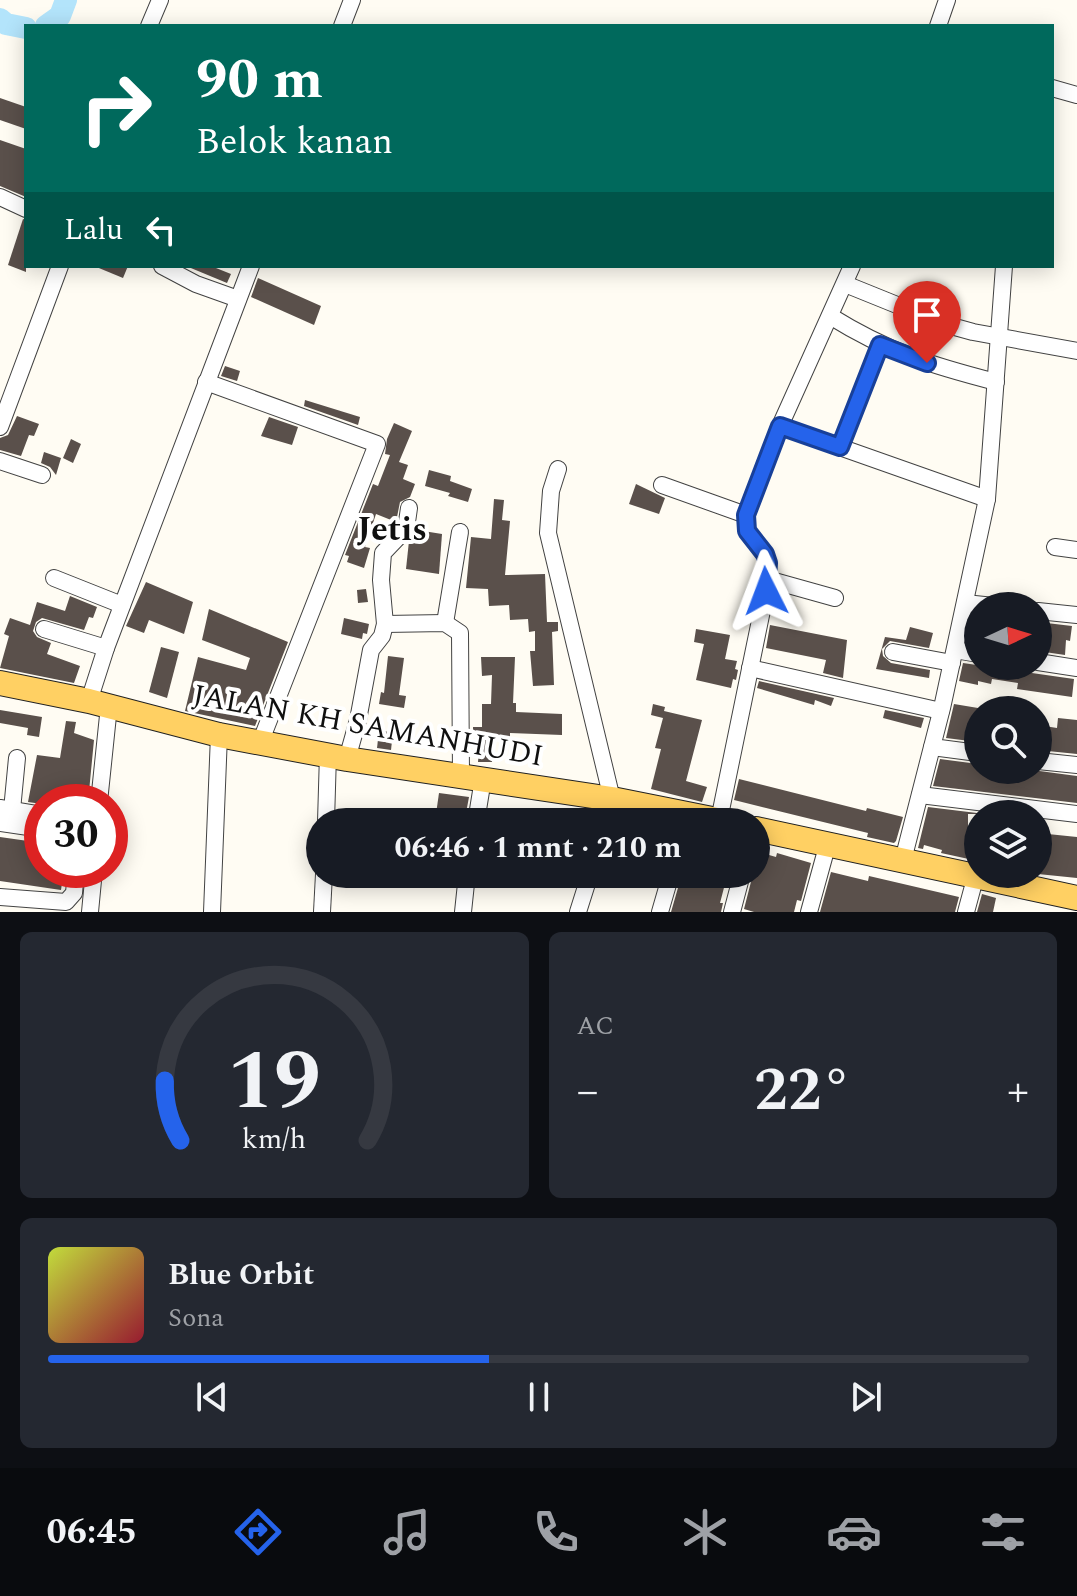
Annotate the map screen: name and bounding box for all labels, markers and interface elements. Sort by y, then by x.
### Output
text: 90 m [196,38,323,123]
icon: right [64,56,168,160]
text: Belok kanan [196,115,393,170]
text: Lalu [64,207,123,253]
icon: left [139,208,183,252]
pin [893,281,961,363]
icon: arrive [905,293,949,337]
district label: Jetis [357,504,427,556]
position arrow [724,549,808,633]
north arrow [964,592,1052,680]
map controls [964,592,1052,888]
street label: JALAN KH SAMANHUDI [189,673,547,779]
button: search [964,696,1052,784]
speed limit sign: 30 [24,784,128,888]
button: layers [964,800,1052,888]
text: 06:46 · 1 mnt · 210 m [395,825,681,871]
text: AC [577,1006,614,1046]
text: 19 [228,1019,321,1146]
text: 22° [754,1045,851,1137]
text: − [577,1058,599,1125]
text: + [1007,1058,1029,1125]
text: km/h [242,1118,306,1161]
text: Blue Orbit [168,1252,314,1298]
text: Sona [168,1298,224,1338]
icon: previous [190,1375,234,1419]
icon: pause [517,1375,561,1419]
icon: next [844,1375,888,1419]
icon: directions [230,1504,286,1560]
icon: music [379,1504,435,1560]
icon: phone [528,1504,584,1560]
icon: climate [677,1504,733,1560]
icon: car [826,1504,882,1560]
icon: filters [975,1504,1031,1560]
text: 06:45 [46,1505,137,1560]

